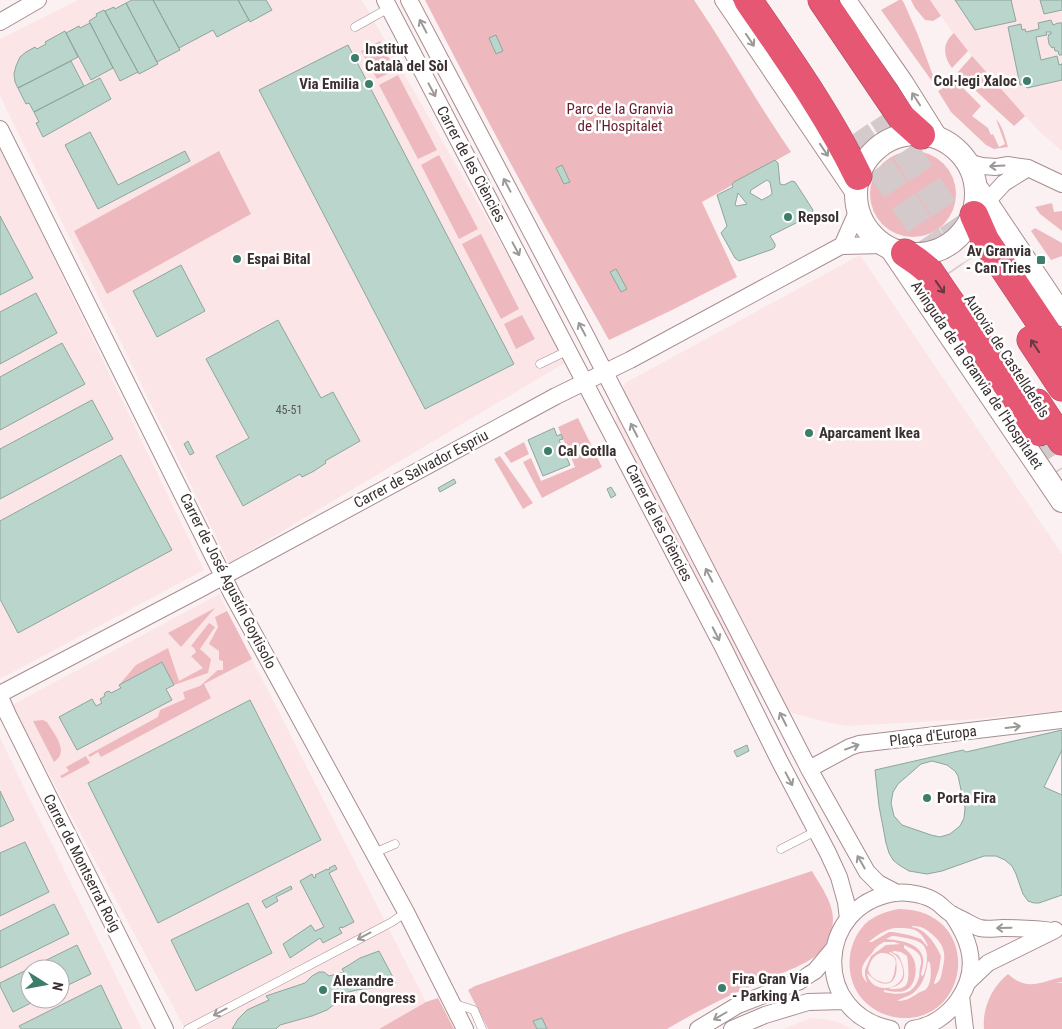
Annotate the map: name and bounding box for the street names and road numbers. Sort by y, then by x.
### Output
street label: Carrer de les Ciències [433,103,509,225]
street label: Avinguda de la Granvia de l'Hospitalet [907,277,1047,473]
street label: Autovia de Castelldefels [960,291,1054,421]
street label: Carrer de Salvador Espriu [351,426,491,512]
street label: Carrer de les Ciències [622,461,696,585]
street label: Carrer de José Agustín Goytisolo [176,490,280,672]
street label: Plaça d'Europa [888,722,978,750]
street label: Carrer de Montserrat Roig [39,791,125,935]

